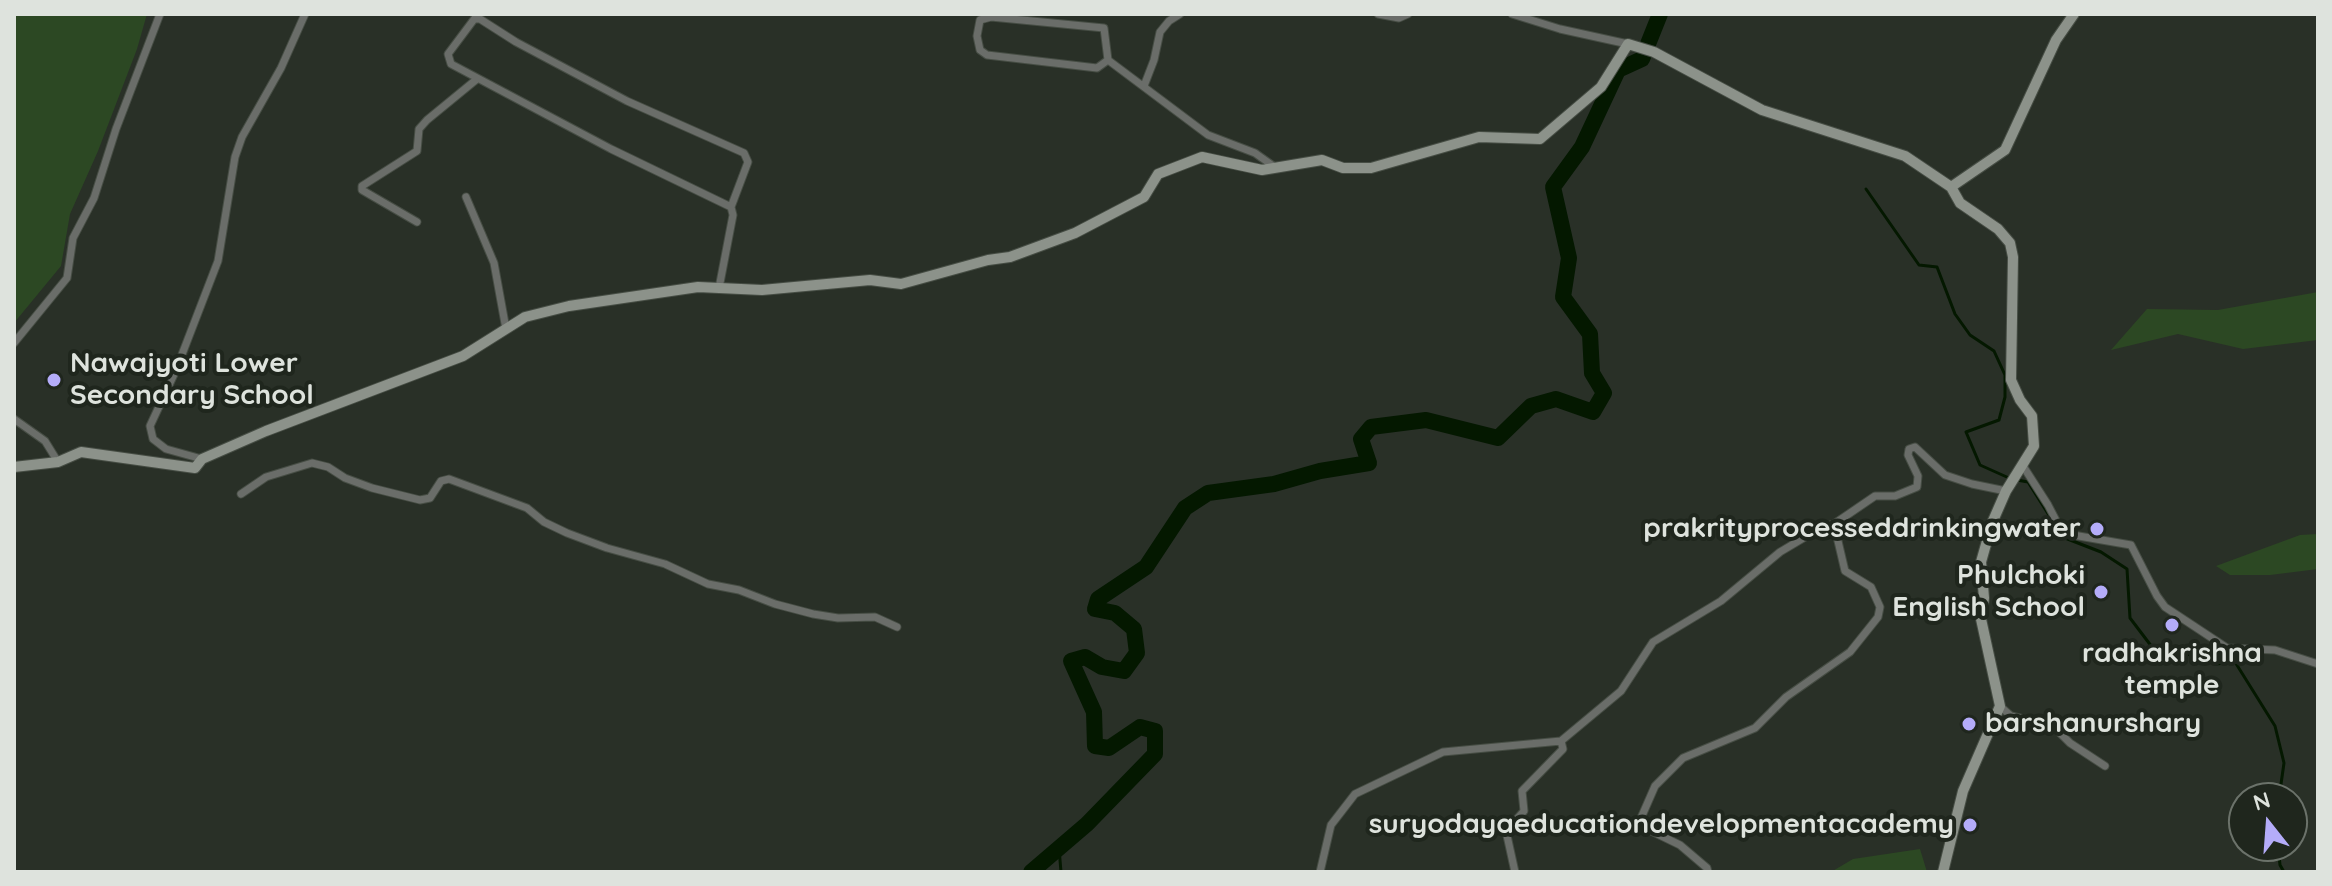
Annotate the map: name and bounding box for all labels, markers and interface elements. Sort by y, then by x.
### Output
place label: Nawajyoti Lower Secondary School [70,347,314,413]
marker: Nawajyoti Lower Secondary School [45,371,63,389]
place label: prakrityprocesseddrinkingwater [1643,512,2081,546]
marker: prakrityprocesseddrinkingwater [2088,520,2106,538]
place label: Phulchoki English School [1892,559,2085,625]
marker: Phulchoki English School [2092,583,2110,601]
marker: radhakrishna temple [2163,616,2181,634]
place label: radhakrishna temple [2082,637,2262,703]
place label: barshanurshary [1985,707,2201,741]
marker: barshanurshary [1960,715,1978,733]
north arrow [2228,782,2308,862]
text: N [2250,785,2273,817]
place label: suryodayaeducationdevelopmentacademy [1369,808,1954,842]
marker: suryodayaeducationdevelopmentacademy [1961,816,1979,834]

